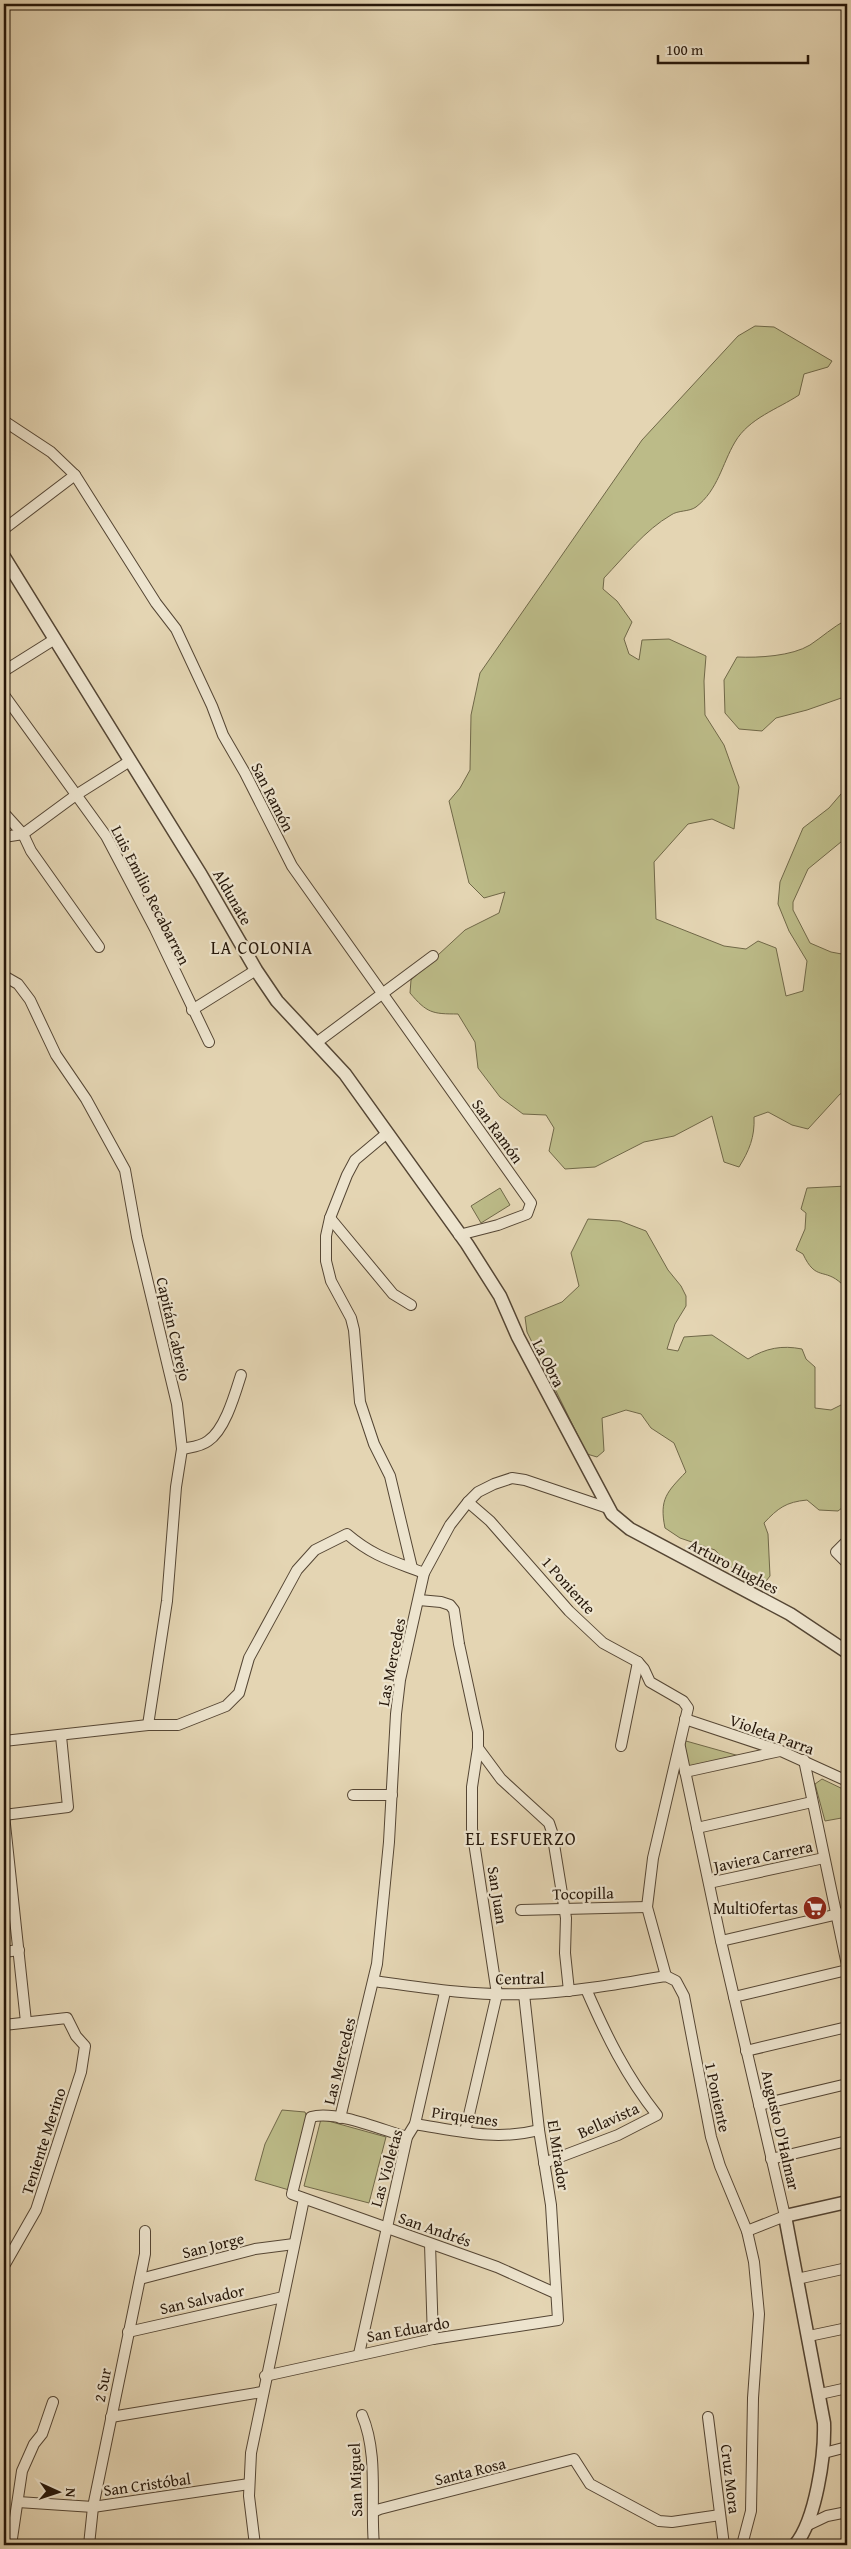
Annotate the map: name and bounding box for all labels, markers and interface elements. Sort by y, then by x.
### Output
scale bar [658,32,808,64]
text: 100 m [666,39,704,60]
street label: San Ramón [245,758,301,836]
street label: Luis Emilio Recabarren [105,821,197,969]
street label: Aldunate [207,865,259,929]
district label: LA COLONIA [211,934,313,961]
street label: San Ramón [466,1094,530,1168]
street label: Capitán Cabrejo [150,1275,198,1383]
street label: La Obra [527,1335,571,1392]
street label: Arturo Hughes [685,1532,783,1600]
street label: 1 Poniente [536,1551,602,1619]
street label: Las Mercedes [371,1616,411,1708]
street label: Violeta Parra [726,1708,818,1761]
district label: EL ESFUERZO [465,1825,577,1852]
street label: Javiera Carrera [709,1834,815,1879]
street label: San Juan [482,1864,514,1926]
street label: Tocopilla [552,1880,614,1906]
supermarket icon: MultiOfertas [802,1895,828,1921]
place label: MultiOfertas [713,1896,798,1920]
street label: Central [495,1966,545,1990]
street label: Las Mercedes [317,2015,361,2107]
street label: 1 Poniente [699,2060,737,2134]
street label: Augusto D'Halmar [756,2068,807,2193]
street label: Teniente Merino [14,2084,72,2198]
street label: Bellavista [573,2096,643,2144]
street label: Pirquenes [430,2099,500,2133]
street label: El Mirador [542,2118,576,2192]
street label: Las Violetas [363,2126,409,2210]
street label: San Andrés [395,2205,475,2253]
street label: San Jorge [179,2226,247,2264]
street label: San Salvador [157,2278,247,2320]
street label: San Eduardo [365,2310,451,2348]
street label: 2 Sur [87,2365,117,2404]
street label: San Miguel [342,2442,368,2517]
street label: Cruz Mora [715,2443,747,2516]
street label: Santa Rosa [432,2450,508,2491]
north arrow [32,2466,82,2516]
street label: San Cristóbal [102,2466,193,2502]
text: N [61,2487,81,2499]

